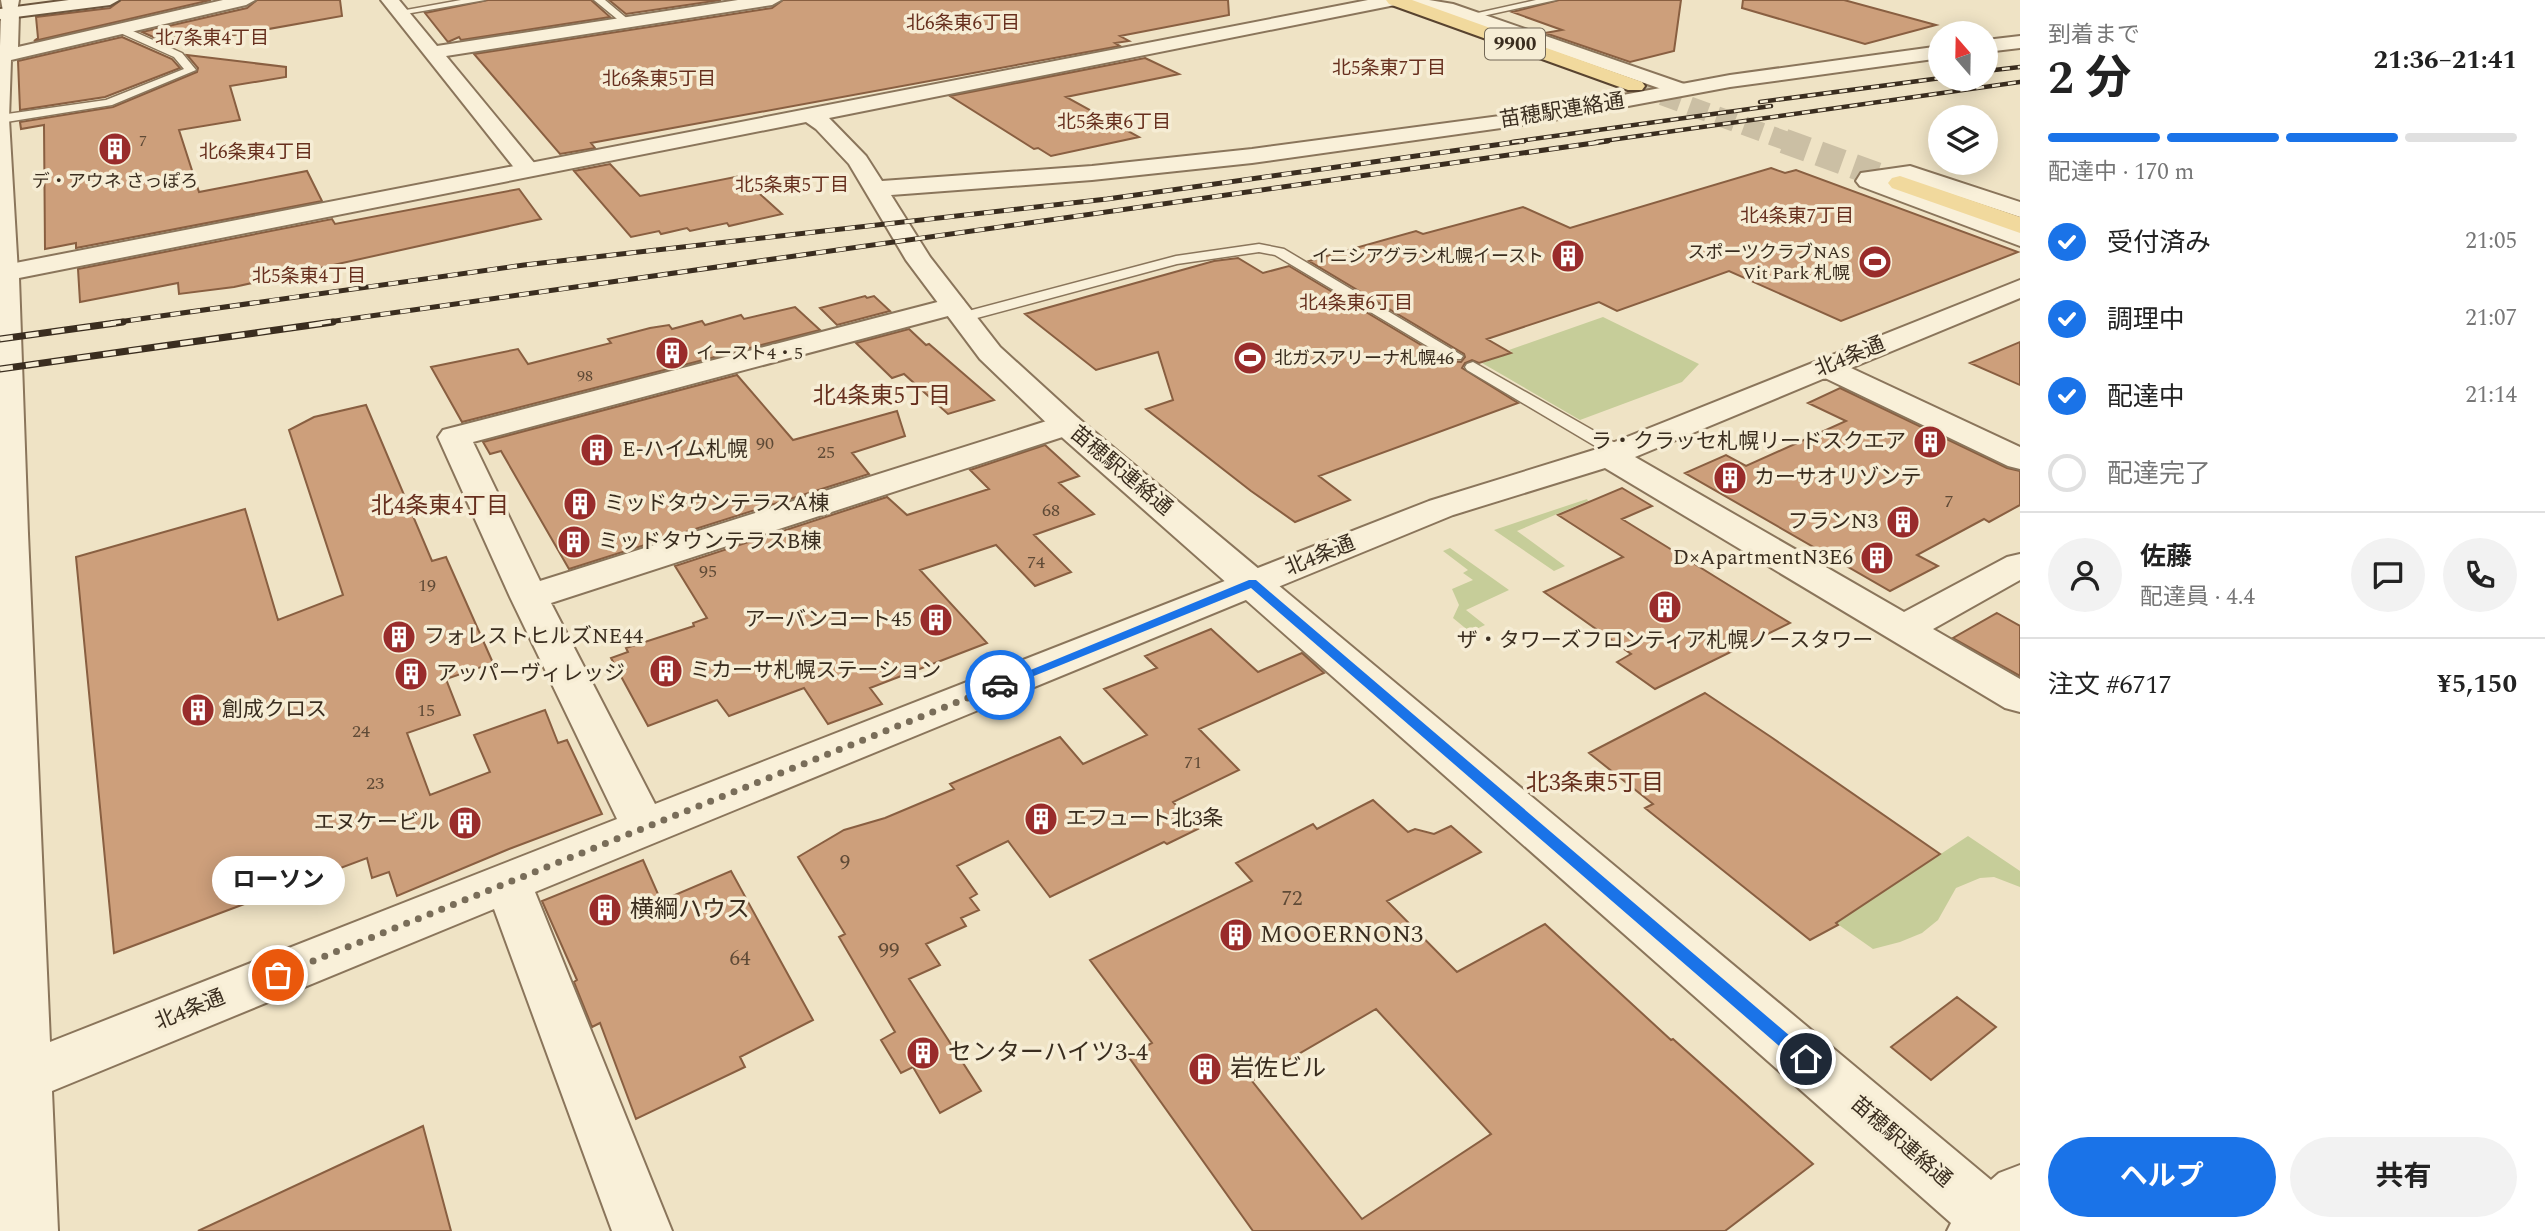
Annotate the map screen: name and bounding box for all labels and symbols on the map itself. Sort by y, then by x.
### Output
district label: 北6条東6丁目 [906,9,1020,38]
north arrow [1928,21,1998,91]
district label: 北7条東4丁目 [155,24,269,53]
road number: 9900 [1485,28,1545,60]
district label: 北5条東7丁目 [1332,54,1446,83]
district label: 北6条東5丁目 [602,65,716,94]
street label: 苗穂駅連絡通 [1497,85,1627,137]
district label: 北5条東6丁目 [1057,108,1171,137]
house number: 7 [139,129,147,153]
building icon: デ・アウネ さっぽろ [96,130,134,168]
district label: 北6条東4丁目 [199,138,313,167]
place label: デ・アウネ さっぽろ [32,168,198,195]
district label: 北5条東5丁目 [735,171,849,200]
district label: 北4条東7丁目 [1740,202,1854,231]
building icon: イニシアグラン札幌イースト [1549,237,1587,275]
place label: スポーツクラブNAS Vit Park 札幌 [1687,239,1850,287]
place label: イニシアグラン札幌イースト [1312,243,1544,270]
sports icon: スポーツクラブNAS Vit Park 札幌 [1856,243,1894,281]
district label: 北5条東4丁目 [252,262,366,291]
district label: 北4条東6丁目 [1299,289,1413,318]
street label: 北4条通 [1810,328,1890,386]
building icon: イースト4・5 [653,334,691,372]
sports icon: 北ガスアリーナ札幌46 [1231,339,1269,377]
place label: イースト4・5 [696,340,803,367]
place label: 北ガスアリーナ札幌46 [1274,345,1454,372]
house number: 98 [577,364,593,388]
district label: 北4条東5丁目 [813,379,951,414]
street label: 苗穂駅連絡通 [1062,418,1180,524]
building icon: ラ・クラッセ札幌リードスクエア [1911,423,1949,461]
place label: ラ・クラッセ札幌リードスクエア [1591,426,1906,458]
house number: 90 [756,430,774,457]
building icon: E-ハイム札幌 [578,431,616,469]
place label: E-ハイム札幌 [622,434,748,466]
house number: 25 [817,439,835,466]
building icon: カーサオリゾンテ [1711,459,1749,497]
place label: カーサオリゾンテ [1754,462,1922,494]
building icon: ミッドタウンテラスA棟 [561,485,599,523]
place label: ミッドタウンテラスA棟 [604,488,829,520]
house number: 7 [1945,488,1954,515]
district label: 北4条東4丁目 [371,489,509,524]
house number: 68 [1042,497,1060,524]
building icon: フランN3 [1884,503,1922,541]
place label: フランN3 [1788,506,1878,538]
building icon: ミッドタウンテラスB棟 [555,523,593,561]
place label: ミッドタウンテラスB棟 [598,526,821,558]
street label: 北4条通 [1280,527,1360,585]
building icon: D×ApartmentN3E6 [1858,539,1896,577]
place label: D×ApartmentN3E6 [1673,542,1853,574]
house number: 74 [1027,549,1045,576]
house number: 95 [699,558,717,585]
house number: 19 [418,572,436,599]
building icon: ザ・タワーズフロンティア札幌ノースタワー [1646,588,1684,626]
building icon: アーバンコート45 [917,601,955,639]
place label: アーバンコート45 [744,604,912,636]
building icon: フォレストヒルズNE44 [380,618,418,656]
place label: フォレストヒルズNE44 [424,621,644,653]
place label: ザ・タワーズフロンティア札幌ノースタワー [1457,625,1873,657]
courier [965,650,1035,720]
building icon: ミカーサ札幌ステーション [647,652,685,690]
building icon: アッパーヴィレッジ [392,655,430,693]
place label: ミカーサ札幌ステーション [690,655,941,687]
place label: アッパーヴィレッジ [436,658,625,690]
building icon: 創成クロス [179,691,217,729]
place label: 創成クロス [222,694,327,726]
house number: 15 [417,697,435,724]
house number: 24 [352,718,370,745]
house number: 71 [1184,749,1202,776]
district label: 北3条東5丁目 [1526,766,1664,801]
house number: 23 [366,770,384,797]
building icon: エフュート北3条 [1022,800,1060,838]
place label: エフュート北3条 [1066,803,1224,835]
building icon: エヌケービル [446,804,484,842]
place label: エヌケービル [314,807,440,839]
house number: 9 [840,847,850,879]
callout: ローソン [212,856,344,905]
house number: 72 [1282,883,1303,915]
building icon: 横綱ハウス [586,891,624,929]
place label: 横綱ハウス [630,892,750,928]
building icon: MOOERNON3 [1217,916,1255,954]
place label: MOOERNON3 [1260,917,1423,953]
house number: 99 [879,935,900,967]
house number: 64 [730,943,751,975]
pin [248,945,308,1005]
street label: 北4条通 [150,981,230,1039]
pin [1776,1029,1836,1089]
building icon: センターハイツ3-4 [904,1034,942,1072]
place label: センターハイツ3-4 [948,1035,1148,1071]
building icon: 岩佐ビル [1186,1050,1224,1088]
place label: 岩佐ビル [1230,1051,1326,1087]
street label: 苗穂駅連絡通 [1843,1089,1959,1195]

